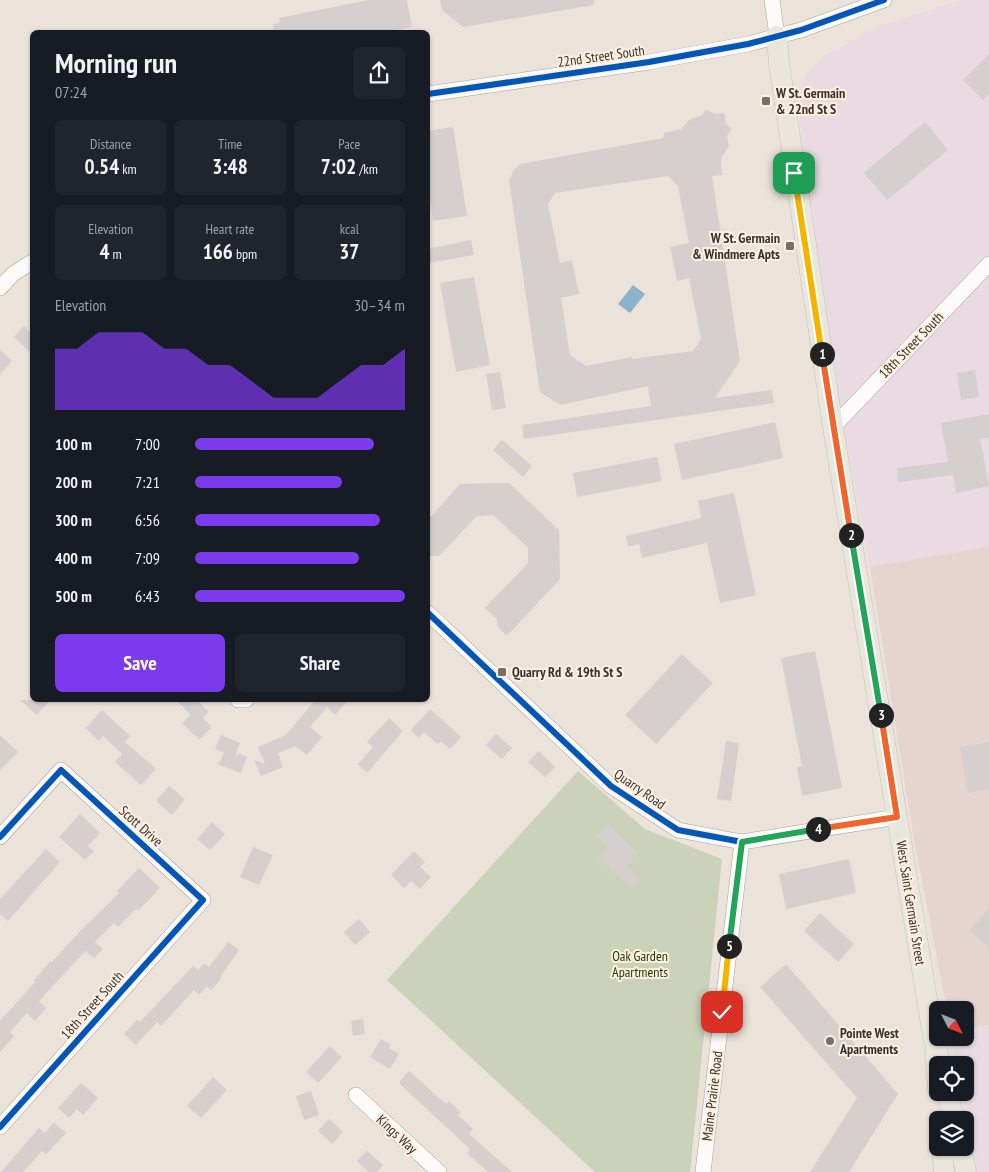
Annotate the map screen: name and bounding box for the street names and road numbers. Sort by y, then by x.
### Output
street label: 22nd Street South [556,41,646,71]
street label: 18th Street South [875,308,947,382]
street label: Quarry Road [611,765,669,813]
street label: Scott Drive [115,802,167,851]
street label: West Saint Germain Street [892,839,930,967]
street label: 18th Street South [57,967,127,1043]
street label: Maine Prairie Road [698,1050,726,1142]
street label: Kings Way [373,1111,422,1158]

